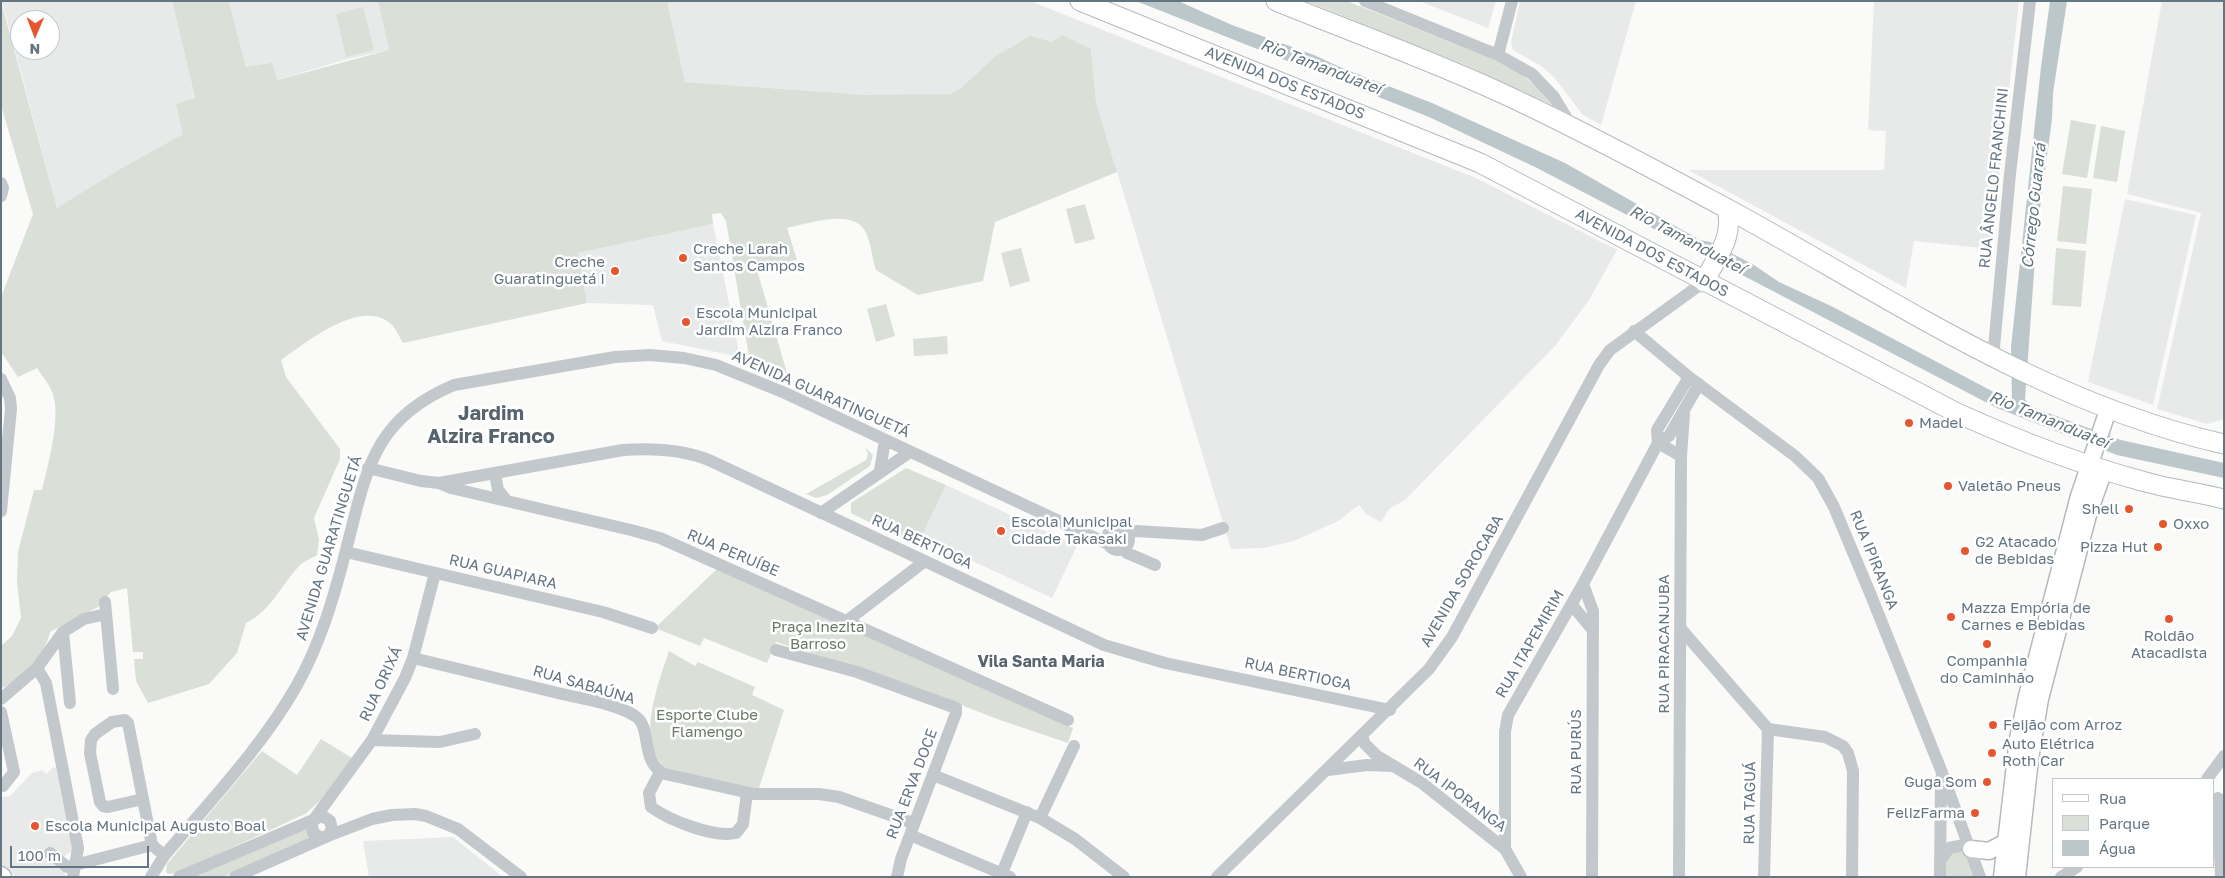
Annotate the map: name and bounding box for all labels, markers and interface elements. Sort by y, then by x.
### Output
north arrow [10,10,60,60]
water label: Rio Tamanduateí [1258,35,1384,99]
text: N [29,41,40,58]
street label: AVENIDA DOS ESTADOS [1202,43,1368,123]
street label: RUA ÂNGELO FRANCHINI [1976,87,2012,269]
water label: Córrego Guarará [2018,142,2050,270]
water label: Rio Tamanduateí [1626,202,1748,278]
street label: AVENIDA DOS ESTADOS [1572,205,1732,301]
place label: Creche Larah Santos Campos [693,240,805,275]
marker: Creche Larah Santos Campos [677,252,689,264]
place label: Creche Guaratinguetá I [494,253,605,288]
marker: Creche Guaratinguetá I [609,265,621,277]
place label: Escola Municipal Jardim Alzira Franco [696,304,843,339]
marker: Escola Municipal Jardim Alzira Franco [680,316,692,328]
street label: AVENIDA GUARATINGUETÁ [729,347,913,441]
water label: Rio Tamanduateí [1986,387,2112,453]
district label: Jardim Alzira Franco [427,402,555,449]
place label: Madel [1919,414,1963,432]
marker: Madel [1903,417,1915,429]
street label: AVENIDA GUARATINGUETÁ [292,453,366,643]
place label: Valetão Pneus [1958,477,2061,495]
marker: Valetão Pneus [1942,480,1954,492]
place label: Shell [2082,500,2119,518]
marker: Shell [2123,503,2135,515]
street label: RUA IPIRANGA [1846,508,1902,612]
street label: RUA BERTIOGA [869,511,975,573]
street label: AVENIDA SOROCABA [1417,512,1507,650]
place label: Escola Municipal Cidade Takasaki [1011,513,1132,548]
place label: Oxxo [2173,515,2209,533]
marker: Oxxo [2157,518,2169,530]
marker: Escola Municipal Cidade Takasaki [995,525,1007,537]
street label: RUA PERUÍBE [684,526,782,580]
place label: G2 Atacado de Bebidas [1975,533,2057,568]
place label: Pizza Hut [2080,538,2148,556]
marker: Pizza Hut [2152,541,2164,553]
marker: G2 Atacado de Bebidas [1959,545,1971,557]
street label: RUA GUAPIARA [447,551,559,593]
street label: RUA PIRACANJUBA [1655,574,1673,714]
street label: RUA ITAPEMIRIM [1492,587,1568,701]
place label: Mazza Empória de Carnes e Bebidas [1961,599,2091,634]
marker: Mazza Empória de Carnes e Bebidas [1945,611,1957,623]
marker: Roldão Atacadista [2163,613,2175,625]
park label: Praça Inezita Barroso [771,618,865,653]
place label: Roldão Atacadista [2131,627,2207,662]
marker: Companhia do Caminhão [1981,638,1993,650]
street label: RUA ORIXÁ [356,644,406,724]
district label: Vila Santa Maria [977,652,1105,672]
place label: Companhia do Caminhão [1940,652,2034,687]
street label: RUA BERTIOGA [1243,654,1353,694]
street label: RUA SABAÚNA [531,662,637,708]
park label: Esporte Clube Flamengo [656,706,758,741]
street label: RUA PURÚS [1567,709,1585,795]
place label: Feijão com Arroz [2003,716,2122,734]
marker: Feijão com Arroz [1987,719,1999,731]
street label: RUA ERVA DOCE [883,726,941,842]
place label: Auto Elétrica Roth Car [2002,735,2095,770]
marker: Auto Elétrica Roth Car [1986,747,1998,759]
street label: RUA IPORANGA [1410,754,1510,836]
street label: RUA TAGUÁ [1740,761,1760,845]
place label: Guga Som [1904,773,1977,791]
marker: Guga Som [1981,776,1993,788]
legend [2052,778,2215,868]
text: Rua [2099,789,2126,807]
place label: FelizFarma [1886,804,1965,822]
marker: FelizFarma [1969,807,1981,819]
text: Parque [2099,814,2150,832]
place label: Escola Municipal Augusto Boal [45,817,266,835]
marker: Escola Municipal Augusto Boal [29,820,41,832]
scale bar [12,836,151,868]
text: Água [2099,839,2136,857]
text: 100 m [18,846,61,864]

